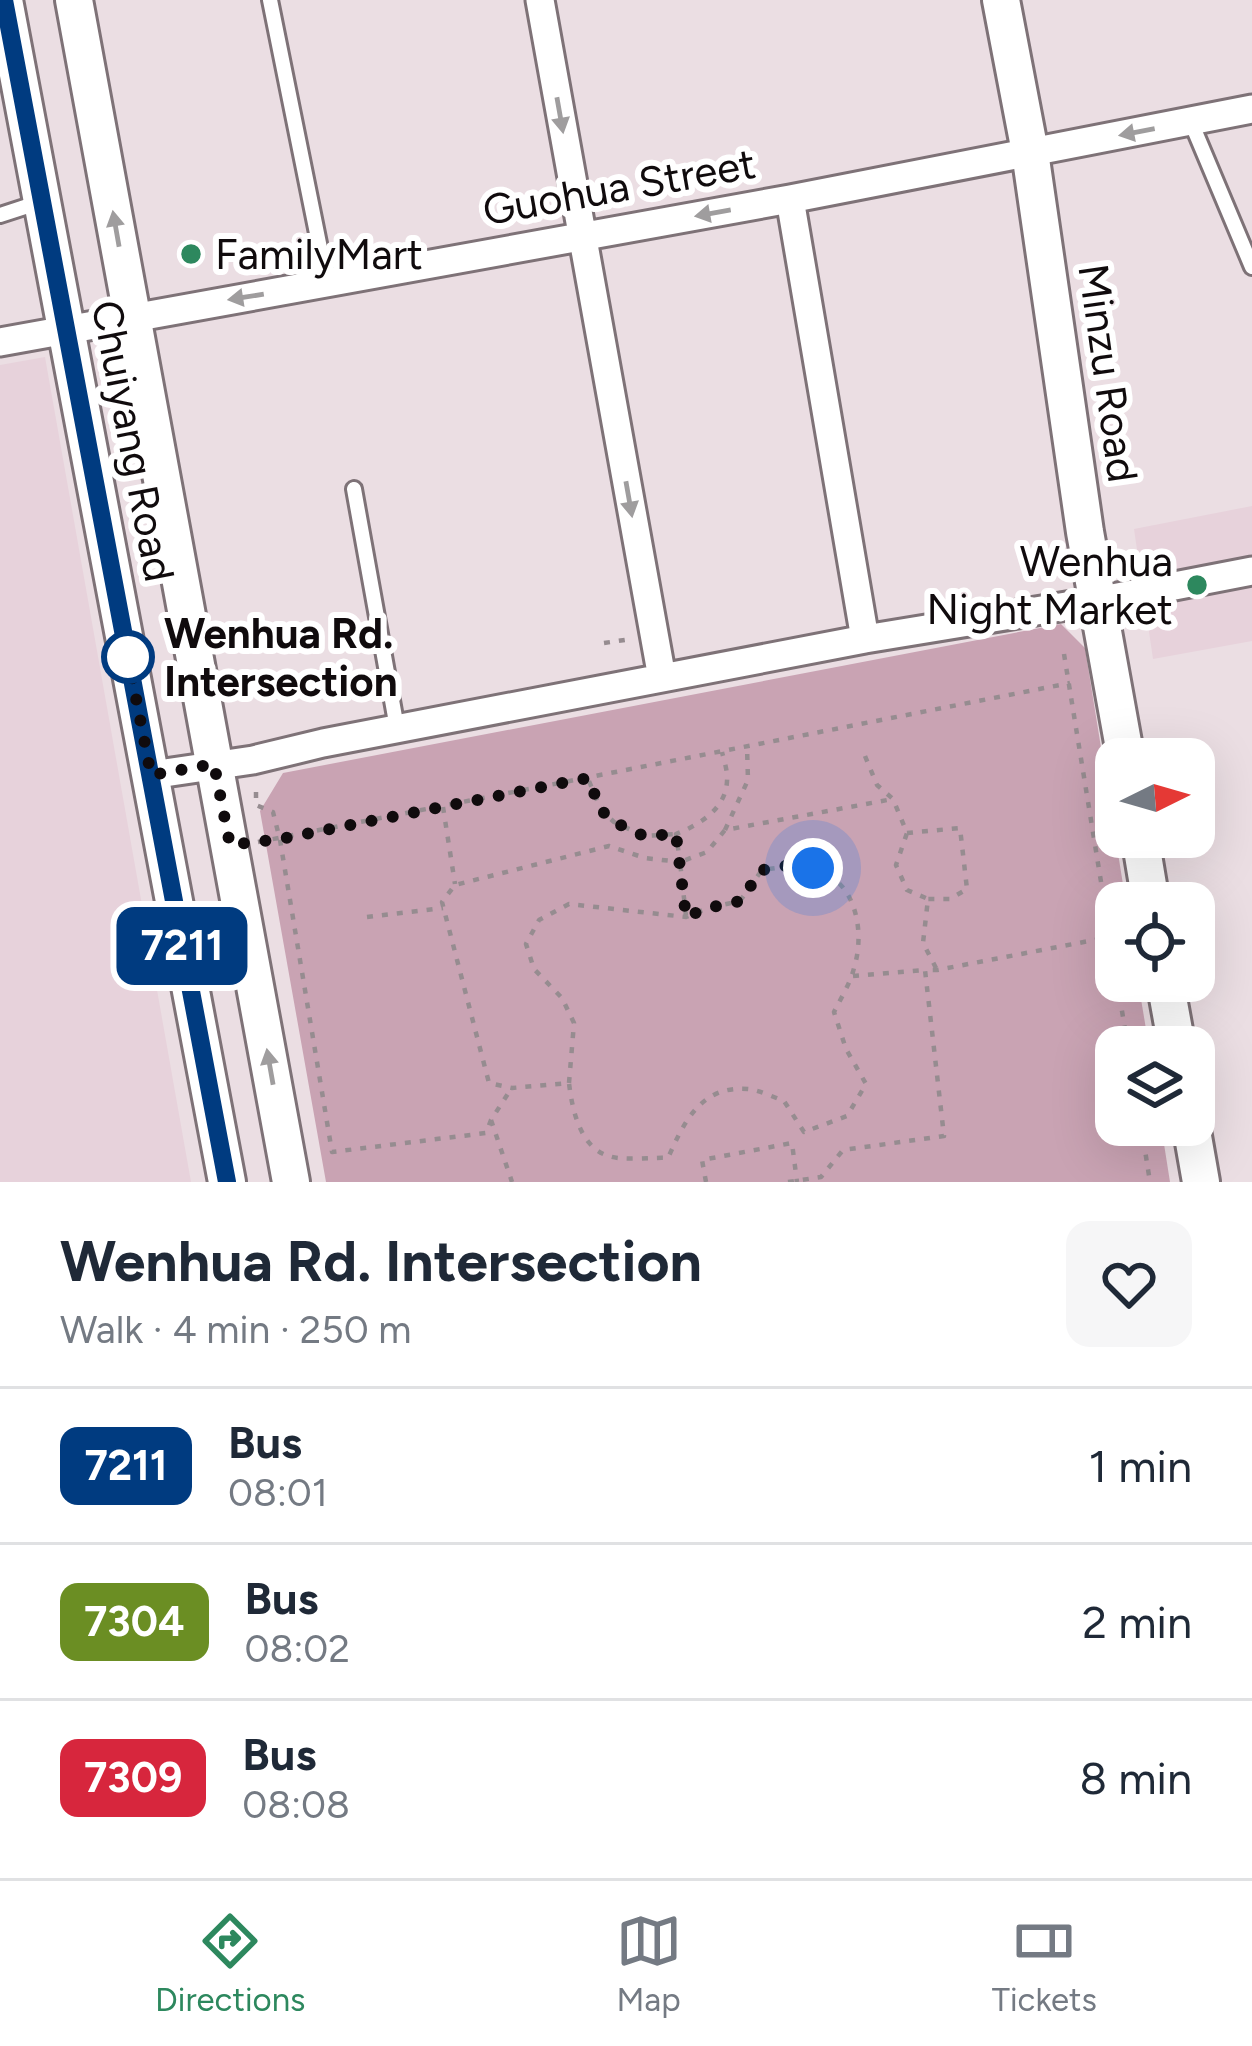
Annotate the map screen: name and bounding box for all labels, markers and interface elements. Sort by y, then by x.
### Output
one-way arrow [551,97,570,134]
one-way arrow [1118,123,1156,142]
street label: Guohua Street [479,138,759,236]
one-way arrow [694,204,731,223]
one-way arrow [106,210,125,247]
place label: FamilyMart [215,229,423,280]
marker: FamilyMart [178,241,204,267]
street label: Minzu Road [1067,261,1149,485]
one-way arrow [227,288,265,306]
street label: Chuiyang Road [81,296,185,586]
one-way arrow [620,481,639,518]
place label: Wenhua Night Market [927,536,1173,635]
marker: Wenhua Night Market [1184,572,1210,598]
place label: Wenhua Rd. Intersection [164,608,398,707]
marker: Wenhua Rd. Intersection [103,632,153,682]
north arrow [1095,738,1215,858]
map controls [1095,738,1215,1146]
your location [783,838,843,898]
button: locate [1095,882,1215,1002]
line badge: 7211 [98,907,266,985]
text: 7211 [140,920,224,971]
button: layers [1095,1026,1215,1146]
one-way arrow [260,1048,279,1085]
button: heart [1066,1221,1192,1347]
text: Wenhua Rd. Intersection [60,1227,702,1295]
text: Walk · 4 min · 250 m [60,1306,411,1353]
text: Bus [228,1415,302,1469]
text: 1 min [1088,1439,1192,1493]
text: 7211 [84,1440,168,1491]
text: 08:01 [228,1469,328,1516]
text: Bus [245,1571,319,1625]
text: 2 min [1082,1595,1192,1649]
text: 7304 [84,1596,185,1647]
text: 08:02 [245,1625,350,1672]
text: Bus [242,1727,316,1781]
text: 8 min [1079,1751,1192,1805]
text: 7309 [84,1752,182,1803]
text: 08:08 [242,1781,350,1828]
tab: Directions [155,1908,306,2019]
tab: Map [616,1908,682,2019]
tab: Tickets [992,1908,1097,2019]

